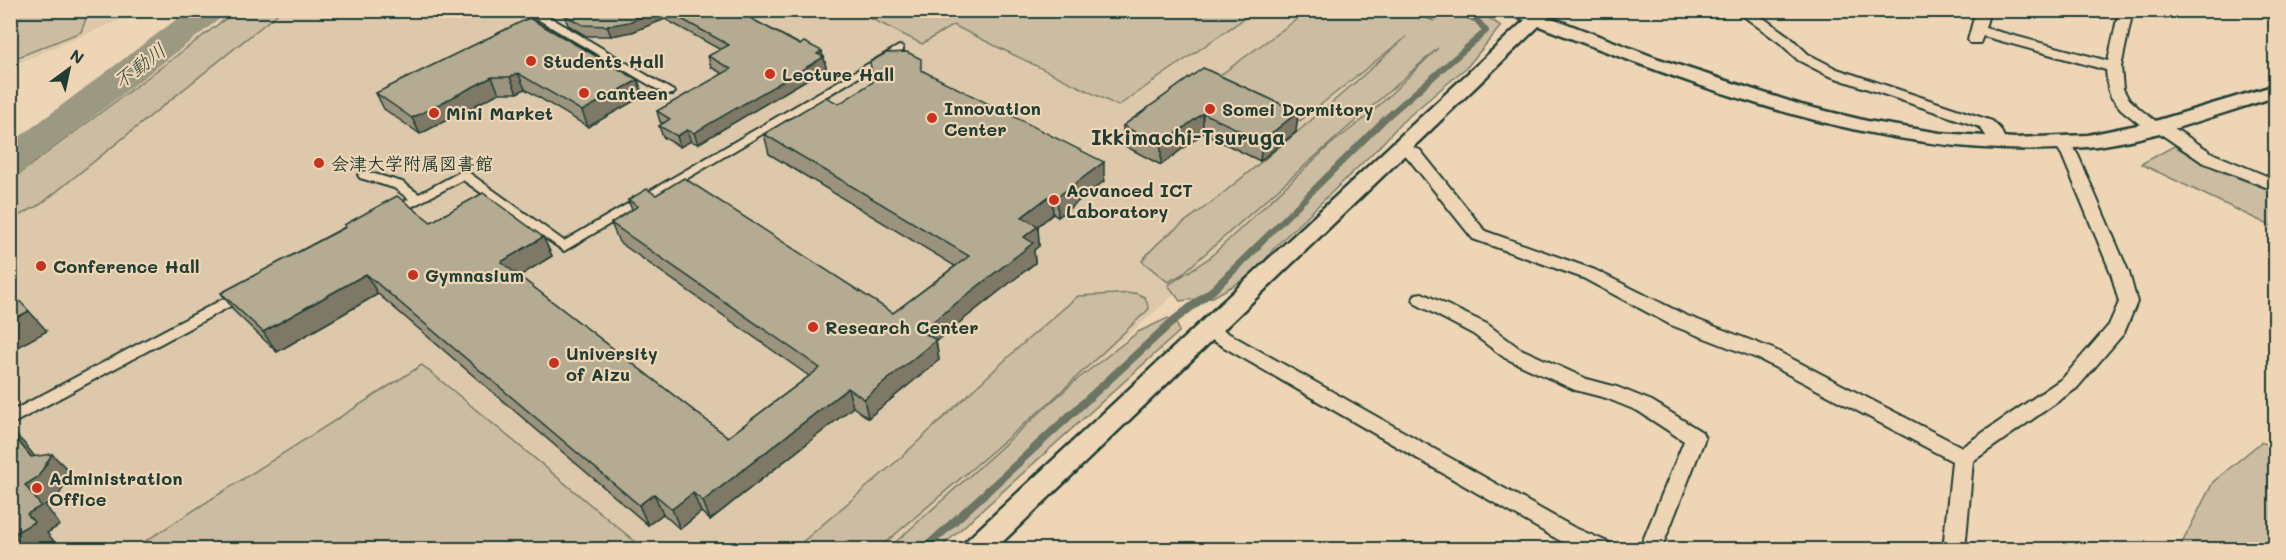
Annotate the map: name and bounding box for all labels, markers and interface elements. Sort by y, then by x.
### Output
water label: 不動川 [107,37,171,93]
north arrow [39,39,99,99]
text: N [67,44,88,68]
place label: Students Hall [543,49,664,73]
marker: Students Hall [524,54,538,68]
place label: Lecture Hall [782,62,894,86]
marker: Lecture Hall [763,67,777,81]
place label: canteen [596,81,668,105]
marker: canteen [577,86,591,100]
place label: Innovation Center [944,96,1041,141]
place label: Somei Dormitory [1222,97,1374,121]
place label: Mini Market [446,101,553,125]
marker: Somei Dormitory [1203,102,1217,116]
marker: Mini Market [427,106,441,120]
marker: Innovation Center [925,111,939,125]
district label: Ikkimachi-Tsuruga [1091,123,1285,150]
place label: 会津大学附属図書館 [331,151,493,175]
marker: 会津大学附属図書館 [312,156,326,170]
place label: Acvanced ICT Laboratory [1066,178,1193,223]
marker: Acvanced ICT Laboratory [1047,193,1061,207]
place label: Conference Hall [53,254,200,278]
marker: Conference Hall [34,259,48,273]
place label: Gymnasium [425,263,524,287]
marker: Gymnasium [406,268,420,282]
place label: Research Center [825,315,979,339]
marker: Research Center [806,320,820,334]
place label: University of Aizu [566,341,658,386]
marker: University of Aizu [547,356,561,370]
place label: Administration Office [49,466,183,511]
marker: Administration Office [30,481,44,495]

